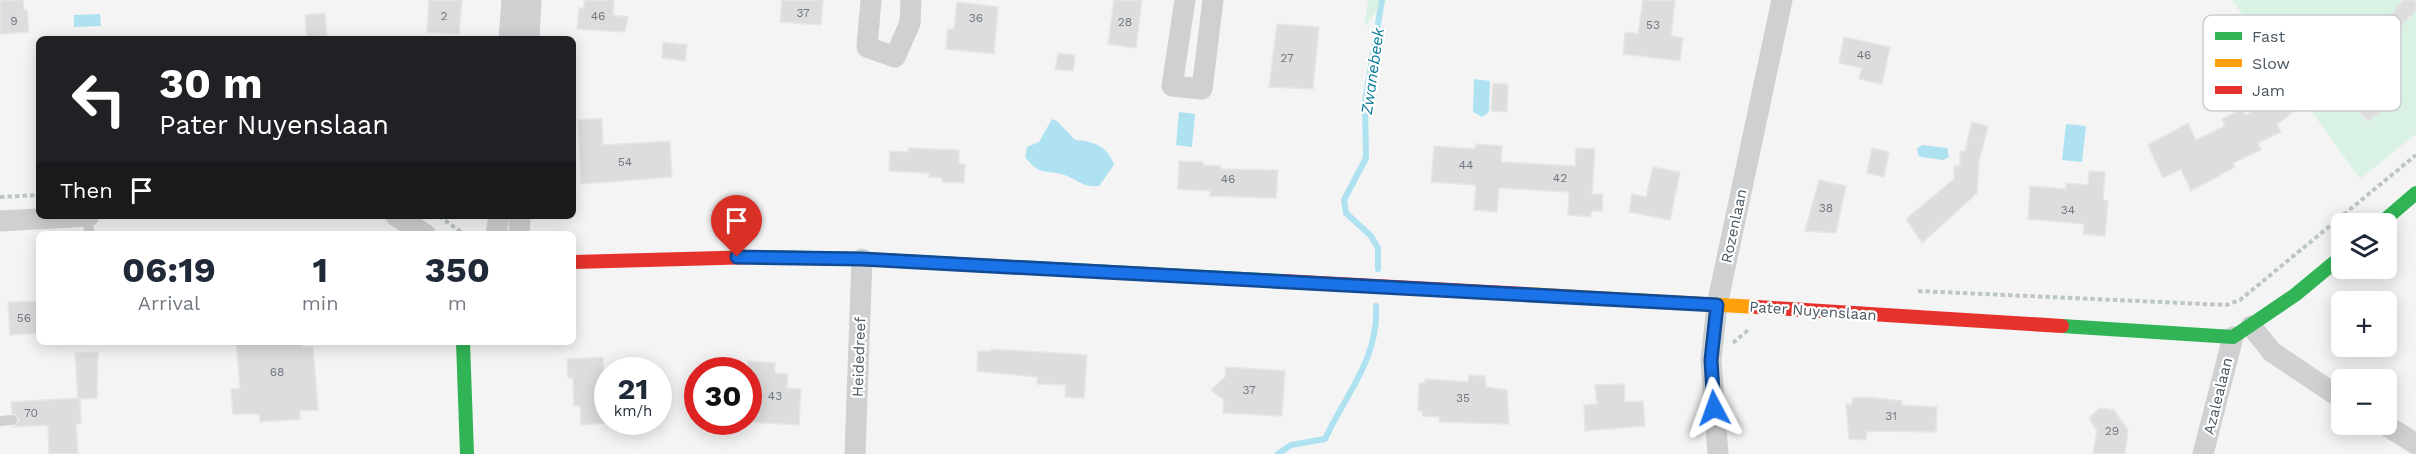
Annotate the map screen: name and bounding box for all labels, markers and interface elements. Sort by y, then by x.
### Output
house number: 37 [796,6,810,20]
house number: 2 [441,9,448,23]
house number: 46 [591,9,605,23]
house number: 36 [969,11,983,25]
house number: 9 [10,14,18,28]
house number: 28 [1118,15,1132,29]
legend [2203,15,2401,111]
house number: 53 [1646,18,1660,32]
water label: Zwanebeek [1357,25,1388,117]
text: Fast [2252,27,2285,46]
house number: 46 [1857,48,1871,62]
house number: 27 [1280,51,1294,65]
text: Slow [2252,54,2290,73]
text: 30 m [159,59,263,108]
icon: left [60,60,138,138]
text: Jam [2252,81,2285,100]
text: Pater Nuyenslaan [159,109,389,141]
house number: 54 [618,155,632,169]
house number: 44 [1459,158,1473,172]
house number: 42 [1553,171,1567,185]
house number: 46 [1221,172,1235,186]
icon: arrive [125,174,158,207]
text: Then [60,178,113,203]
street label: Rozenlaan [1717,187,1751,265]
pin [711,195,762,257]
house number: 38 [1819,201,1833,215]
house number: 34 [2061,203,2075,217]
icon: arrive [720,204,753,237]
map controls [2331,213,2397,435]
button: layers [2331,213,2397,279]
text: 06:19 [122,249,216,291]
text: 1 [312,249,328,291]
text: 350 [425,249,490,291]
text: Arrival [138,291,200,315]
text: min [302,291,339,315]
text: m [448,291,467,315]
button: + [2331,291,2397,357]
street label: Pater Nuyenslaan [1749,298,1877,324]
house number: 56 [17,311,31,325]
street label: Heidedreef [849,317,869,397]
street label: Azalealaan [2200,355,2236,437]
speed limit sign: 30 [684,357,762,435]
house number: 68 [270,365,284,379]
button: − [2331,369,2397,435]
text: 21 [618,371,648,406]
position arrow [1682,376,1746,440]
house number: 37 [1242,383,1256,397]
house number: 43 [768,389,782,403]
house number: 35 [1456,391,1470,405]
text: km/h [614,402,652,420]
house number: 70 [24,406,38,420]
house number: 31 [1885,409,1897,423]
house number: 29 [2105,424,2119,438]

